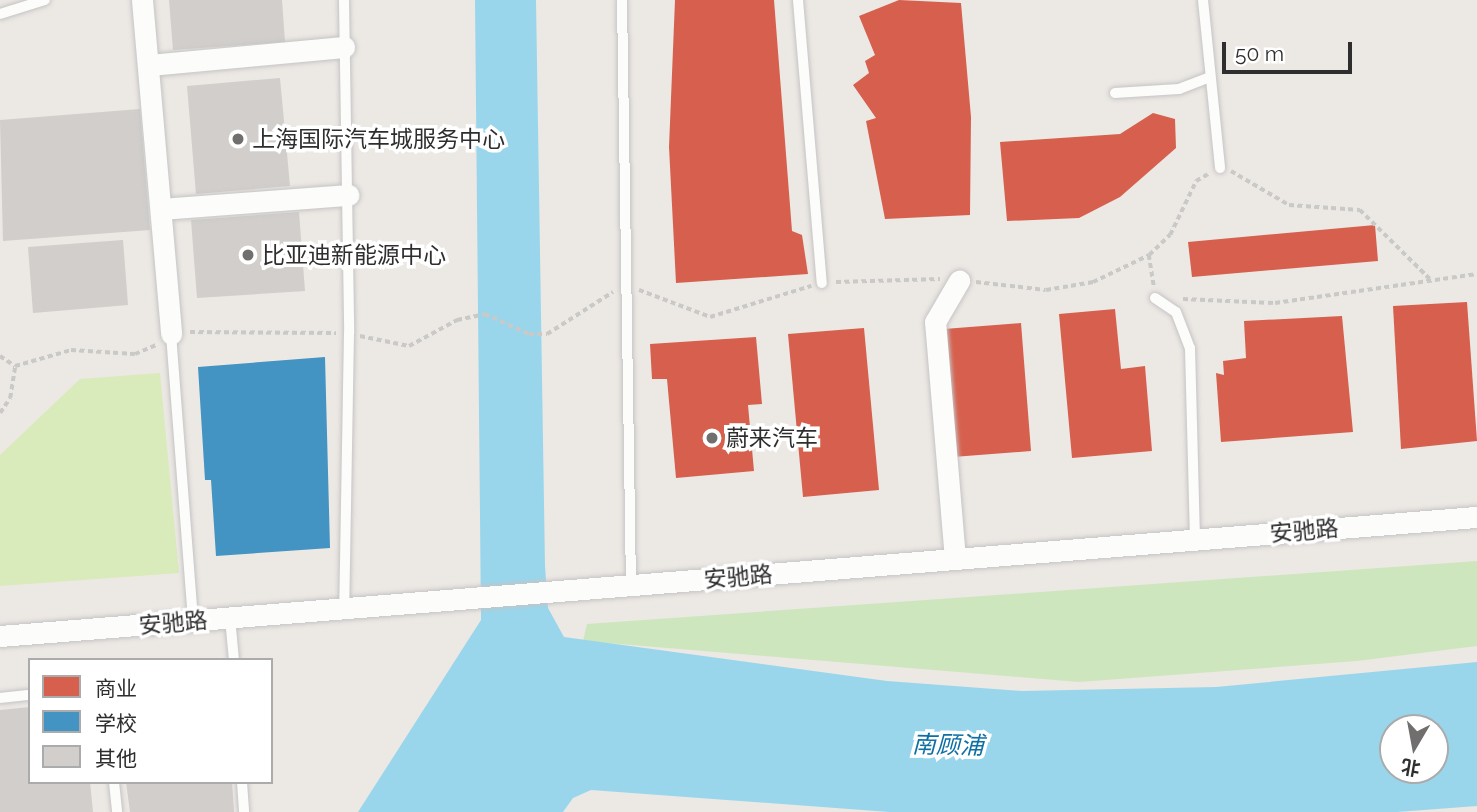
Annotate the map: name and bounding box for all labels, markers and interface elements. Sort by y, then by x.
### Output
scale bar [1225,28,1354,72]
text: 50 m [1235,41,1284,66]
place label: 上海国际汽车城服务中心 [252,125,505,153]
marker: 上海国际汽车城服务中心 [230,131,246,147]
place label: 比亚迪新能源中心 [262,241,446,269]
marker: 比亚迪新能源中心 [240,247,256,263]
place label: 蔚来汽车 [726,424,818,452]
marker: 蔚来汽车 [704,430,720,446]
street label: 安驰路 [1268,514,1340,548]
street label: 安驰路 [702,560,774,594]
street label: 安驰路 [137,606,209,640]
legend [28,658,273,784]
text: 商业 [95,676,137,701]
text: 学校 [95,711,137,736]
north arrow [1379,714,1449,784]
water label: 南顾浦 [912,730,984,760]
text: 其他 [95,746,137,771]
text: 北 [1399,755,1422,780]

